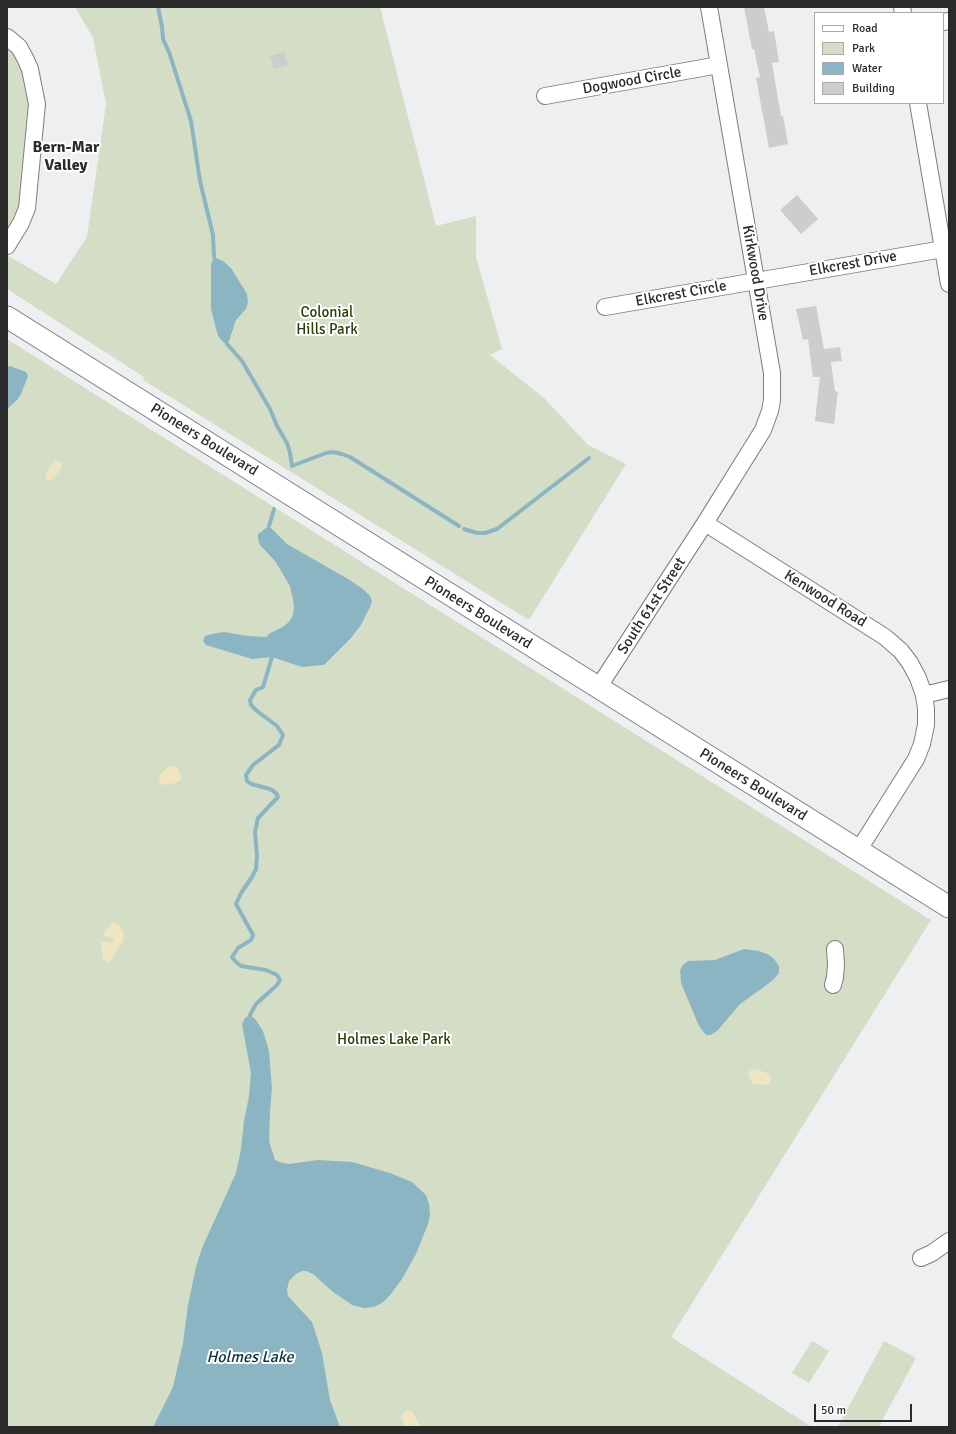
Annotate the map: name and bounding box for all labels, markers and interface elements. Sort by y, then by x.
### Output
legend [814,12,944,104]
text: Road [852,21,878,36]
text: Park [852,41,875,56]
text: Water [852,61,882,76]
street label: Dogwood Circle [581,63,683,99]
text: Building [852,81,895,96]
district label: Bern-Mar Valley [33,138,99,176]
street label: Kirkwood Drive [738,224,772,322]
street label: Elkcrest Drive [808,247,898,281]
street label: Elkcrest Circle [634,277,728,311]
park label: Colonial Hills Park [296,304,358,339]
street label: Pioneers Boulevard [147,400,261,480]
street label: South 61st Street [614,554,690,658]
street label: Kenwood Road [780,567,870,631]
street label: Pioneers Boulevard [421,573,535,653]
street label: Pioneers Boulevard [696,745,810,825]
park label: Holmes Lake Park [337,1031,451,1049]
water label: Holmes Lake [206,1348,294,1368]
scale bar [816,1396,914,1422]
text: 50 m [821,1403,846,1418]

